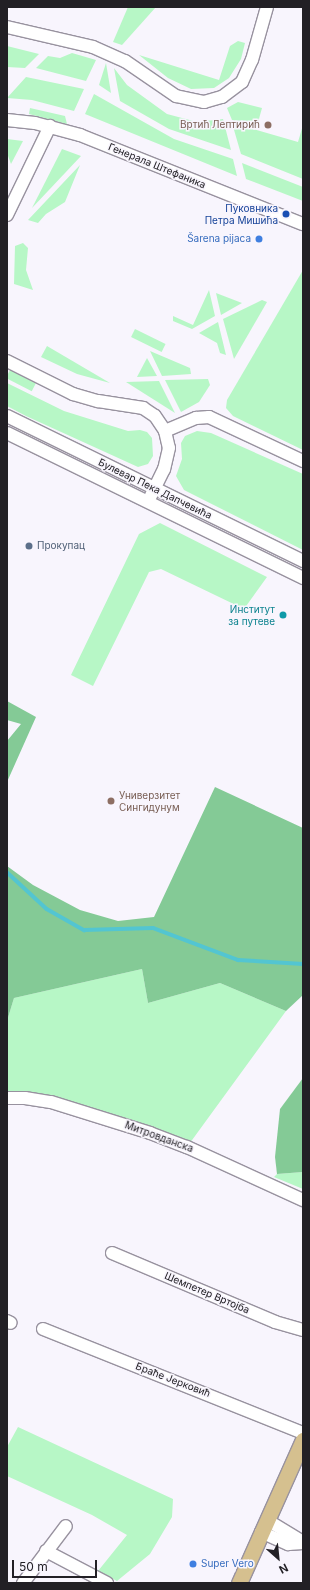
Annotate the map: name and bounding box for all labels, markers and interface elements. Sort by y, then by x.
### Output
place label: Вртић Лептирић [180,119,260,131]
marker: Вртић Лептирић [263,120,273,130]
street label: Генерала Штефаника [106,141,208,191]
place label: Пуковника Петра Мишића [205,202,278,226]
marker: Пуковника Петра Мишића [281,209,291,219]
place label: Šarena pijaca [187,233,251,245]
marker: Šarena pijaca [254,234,264,244]
street label: Булевар Пека Дапчевића [96,456,214,522]
place label: Прокупац [37,540,85,552]
marker: Прокупац [24,541,34,551]
place label: Институт за путеве [228,603,275,626]
marker: Институт за путеве [278,610,288,620]
place label: Универзитет Сингидунум [119,789,180,812]
marker: Универзитет Сингидунум [106,796,116,806]
street label: Митровданска [123,1119,195,1155]
street label: Шемпетер Вртојба [163,1270,251,1316]
street label: Браће Јерковић [134,1360,212,1400]
north arrow [258,1538,298,1578]
scale bar [14,1552,99,1578]
place label: Super Vero [201,1558,254,1570]
text: 50 m [19,1559,48,1574]
marker: Super Vero [188,1559,198,1569]
text: N [277,1561,290,1577]

